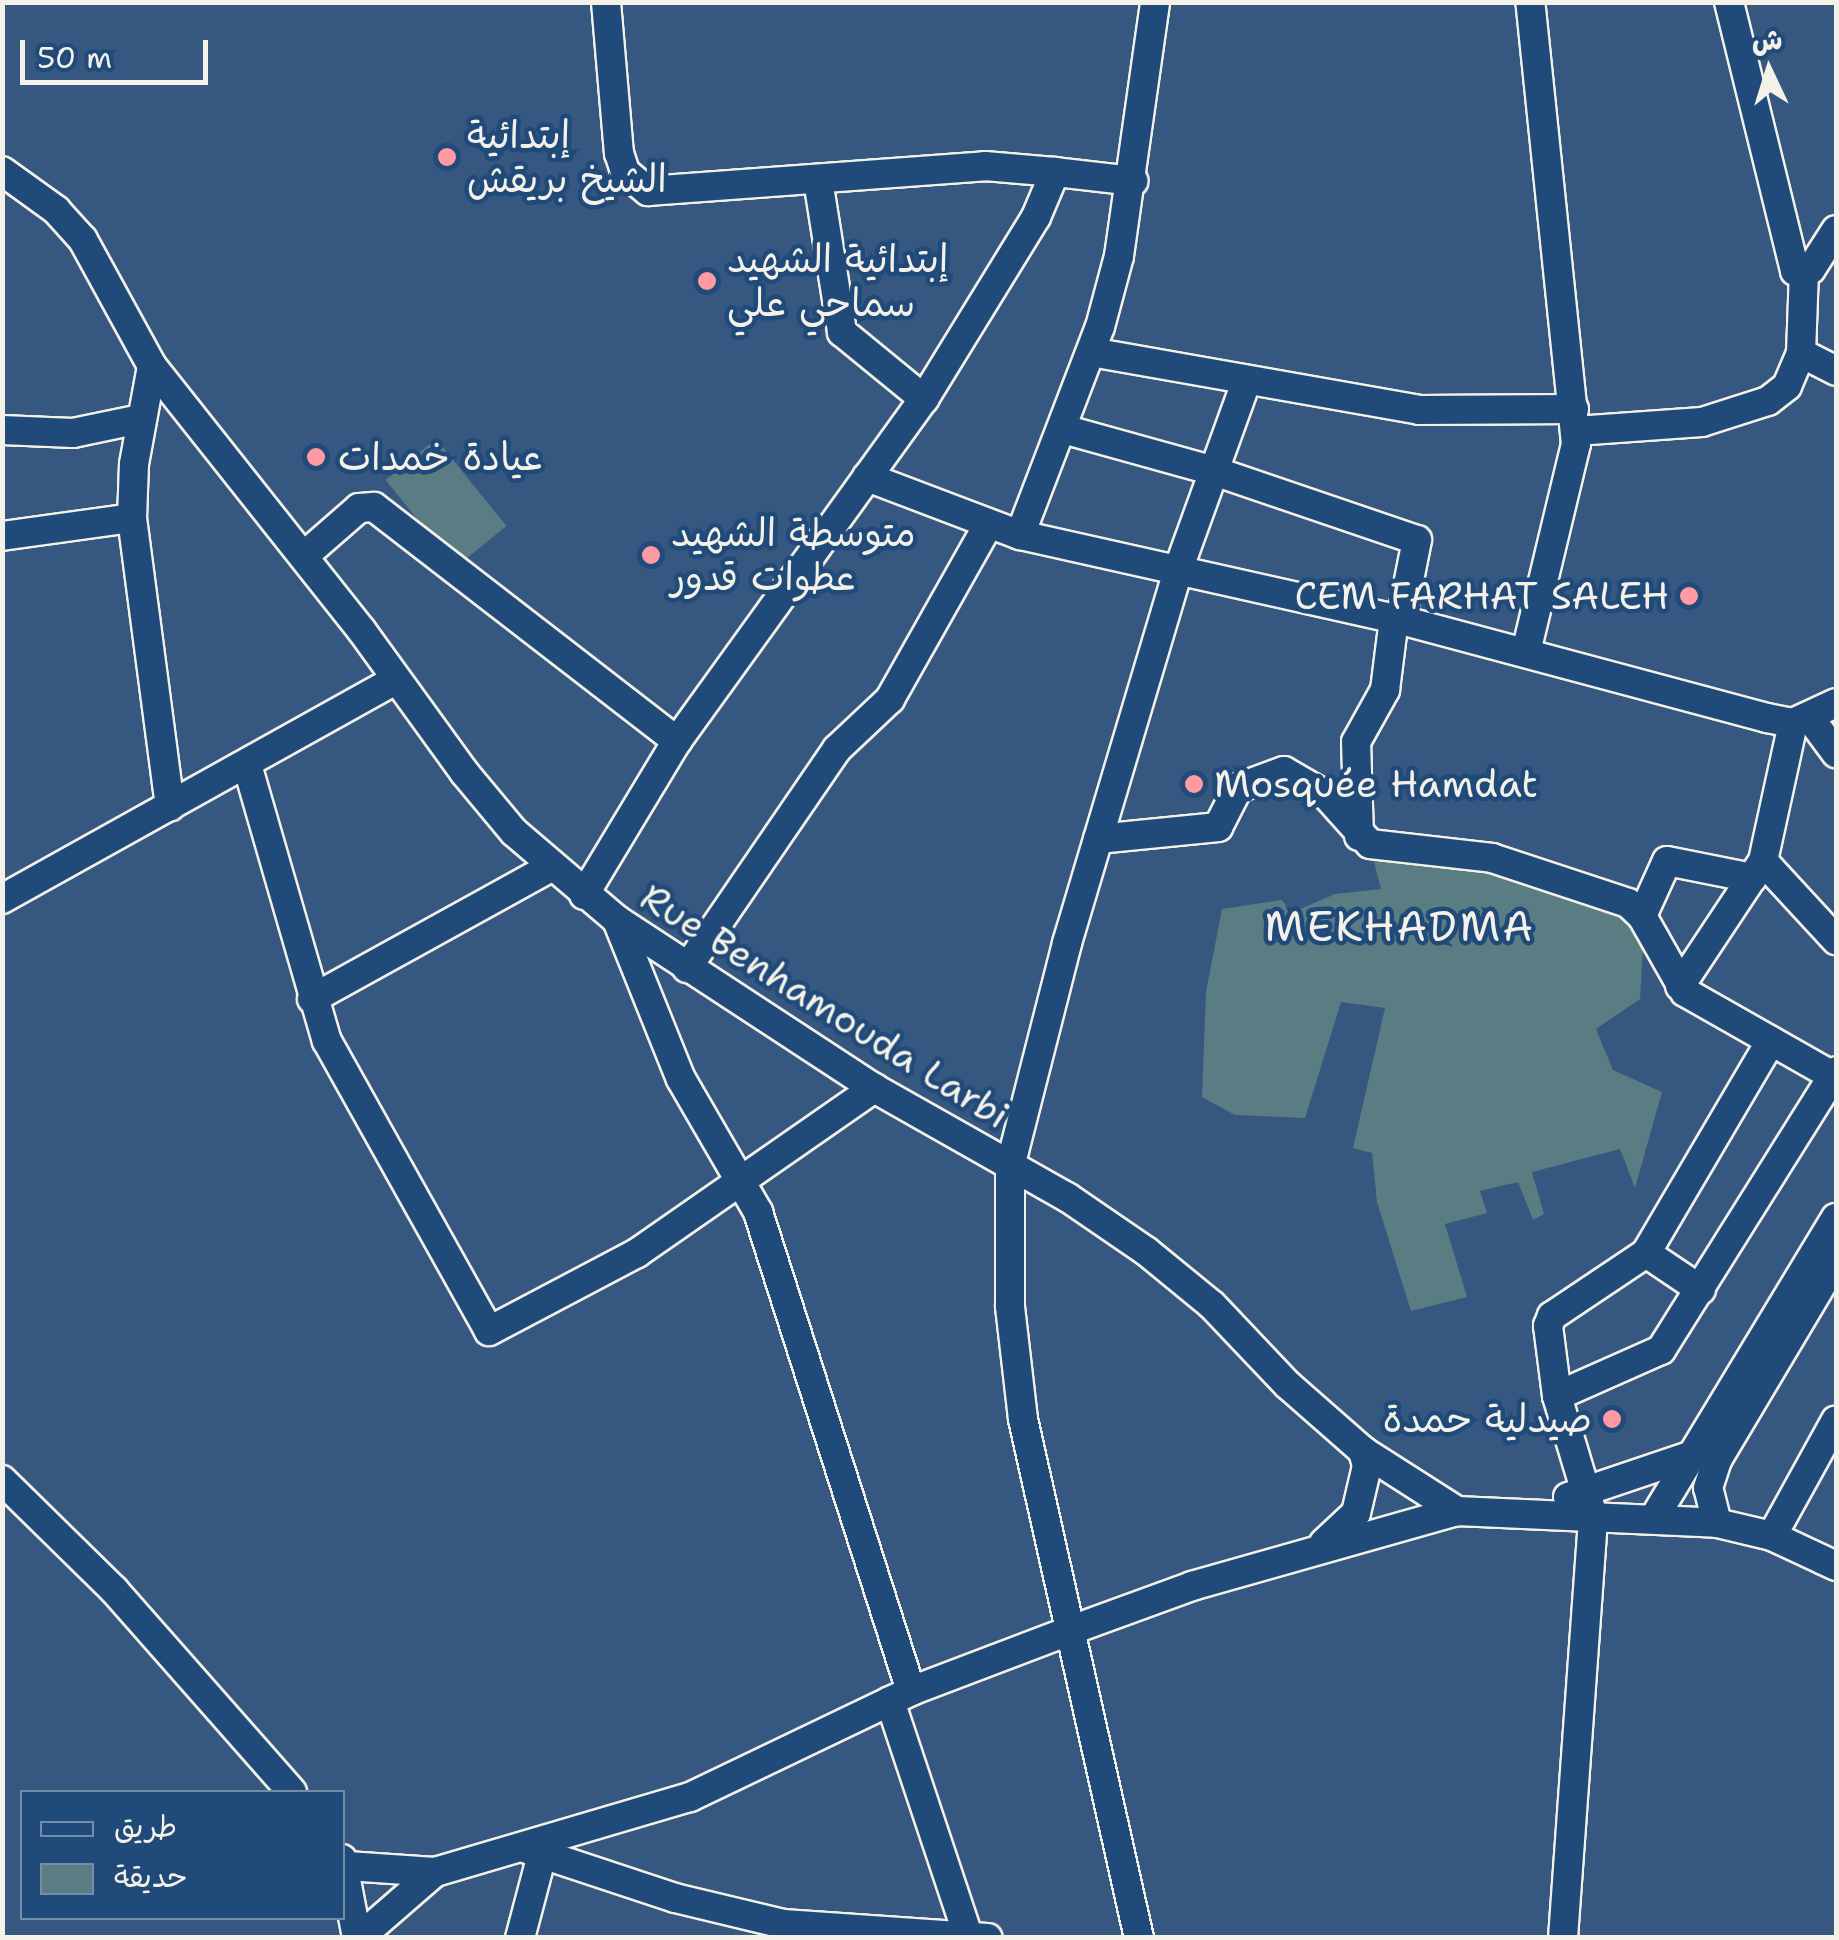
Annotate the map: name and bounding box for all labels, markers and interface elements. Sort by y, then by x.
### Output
scale bar [25,20,212,82]
north arrow [1719,20,1819,120]
text: ش [1750,20,1784,60]
text: 50 m [37,37,112,78]
place label: إبتدائية الشيخ بريقش [467,112,667,202]
marker: إبتدائية الشيخ بريقش [436,146,458,168]
place label: إبتدائية الشهيد سماحي علي [727,236,948,326]
marker: إبتدائية الشهيد سماحي علي [696,270,718,292]
place label: عيادة خمدات [338,434,543,480]
marker: عيادة خمدات [303,444,329,470]
place label: متوسطة الشهيد عطوات قدور [671,510,915,600]
marker: متوسطة الشهيد عطوات قدور [640,544,662,566]
place label: CEM FARHAT SALEH [1294,573,1669,619]
marker: CEM FARHAT SALEH [1678,585,1700,607]
place label: Mosquée Hamdat [1214,761,1538,807]
marker: Mosquée Hamdat [1183,773,1205,795]
street label: Rue Benhamouda Larbi [632,874,1018,1138]
district label: MEKHADMA [1264,901,1536,951]
place label: صيدلية حمدة [1383,1396,1592,1442]
marker: صيدلية حمدة [1601,1408,1623,1430]
legend [20,1790,345,1920]
text: طريق [114,1806,177,1847]
text: حديقة [114,1856,188,1897]

